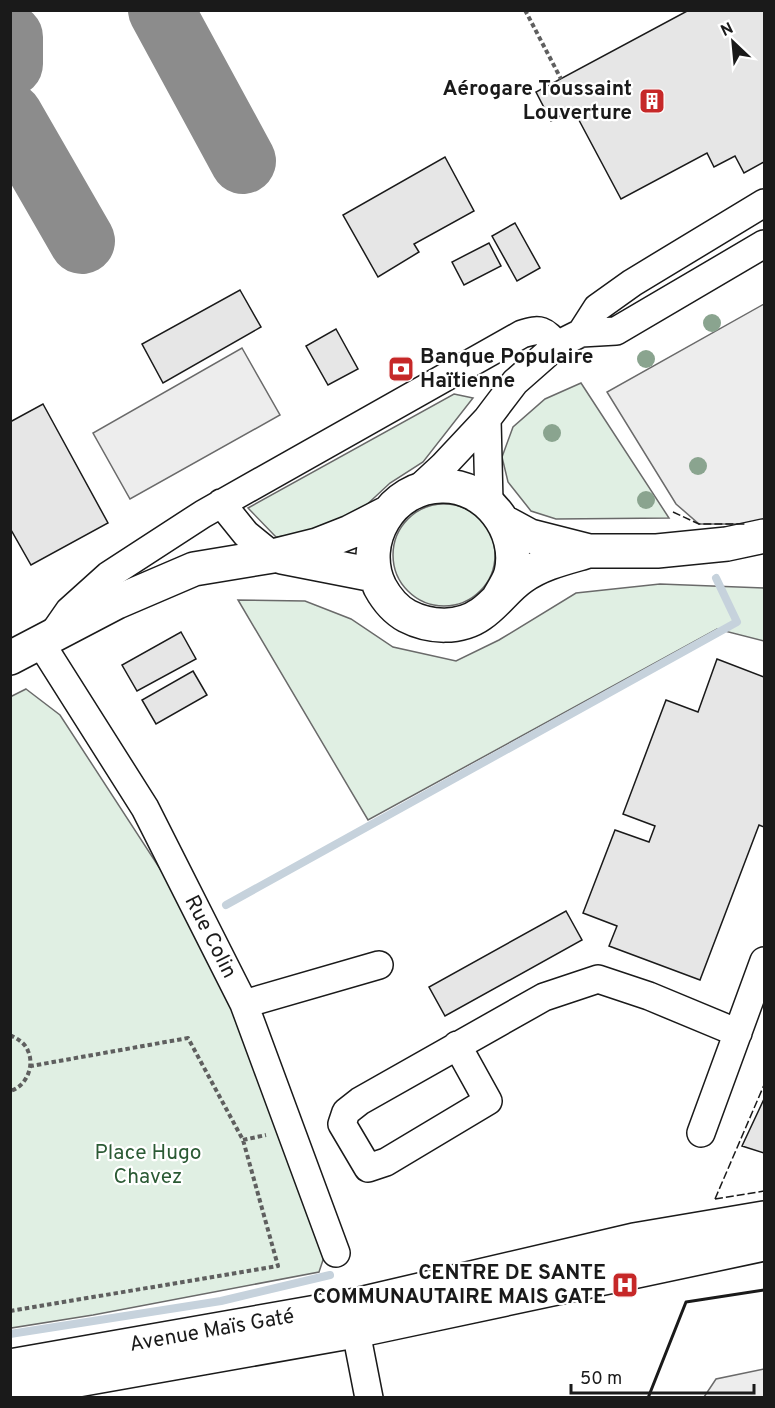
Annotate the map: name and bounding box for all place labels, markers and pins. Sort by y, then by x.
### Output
place label: Aérogare Toussaint Louverture [442,76,632,127]
building icon: Aérogare Toussaint Louverture [637,86,667,116]
place label: Banque Populaire Haïtienne [420,344,593,395]
bank icon: Banque Populaire Haïtienne [386,354,416,384]
place label: CENTRE DE SANTE COMMUNAUTAIRE MAIS GATE [313,1260,606,1311]
hospital icon: CENTRE DE SANTE COMMUNAUTAIRE MAIS GATE [610,1270,640,1300]

